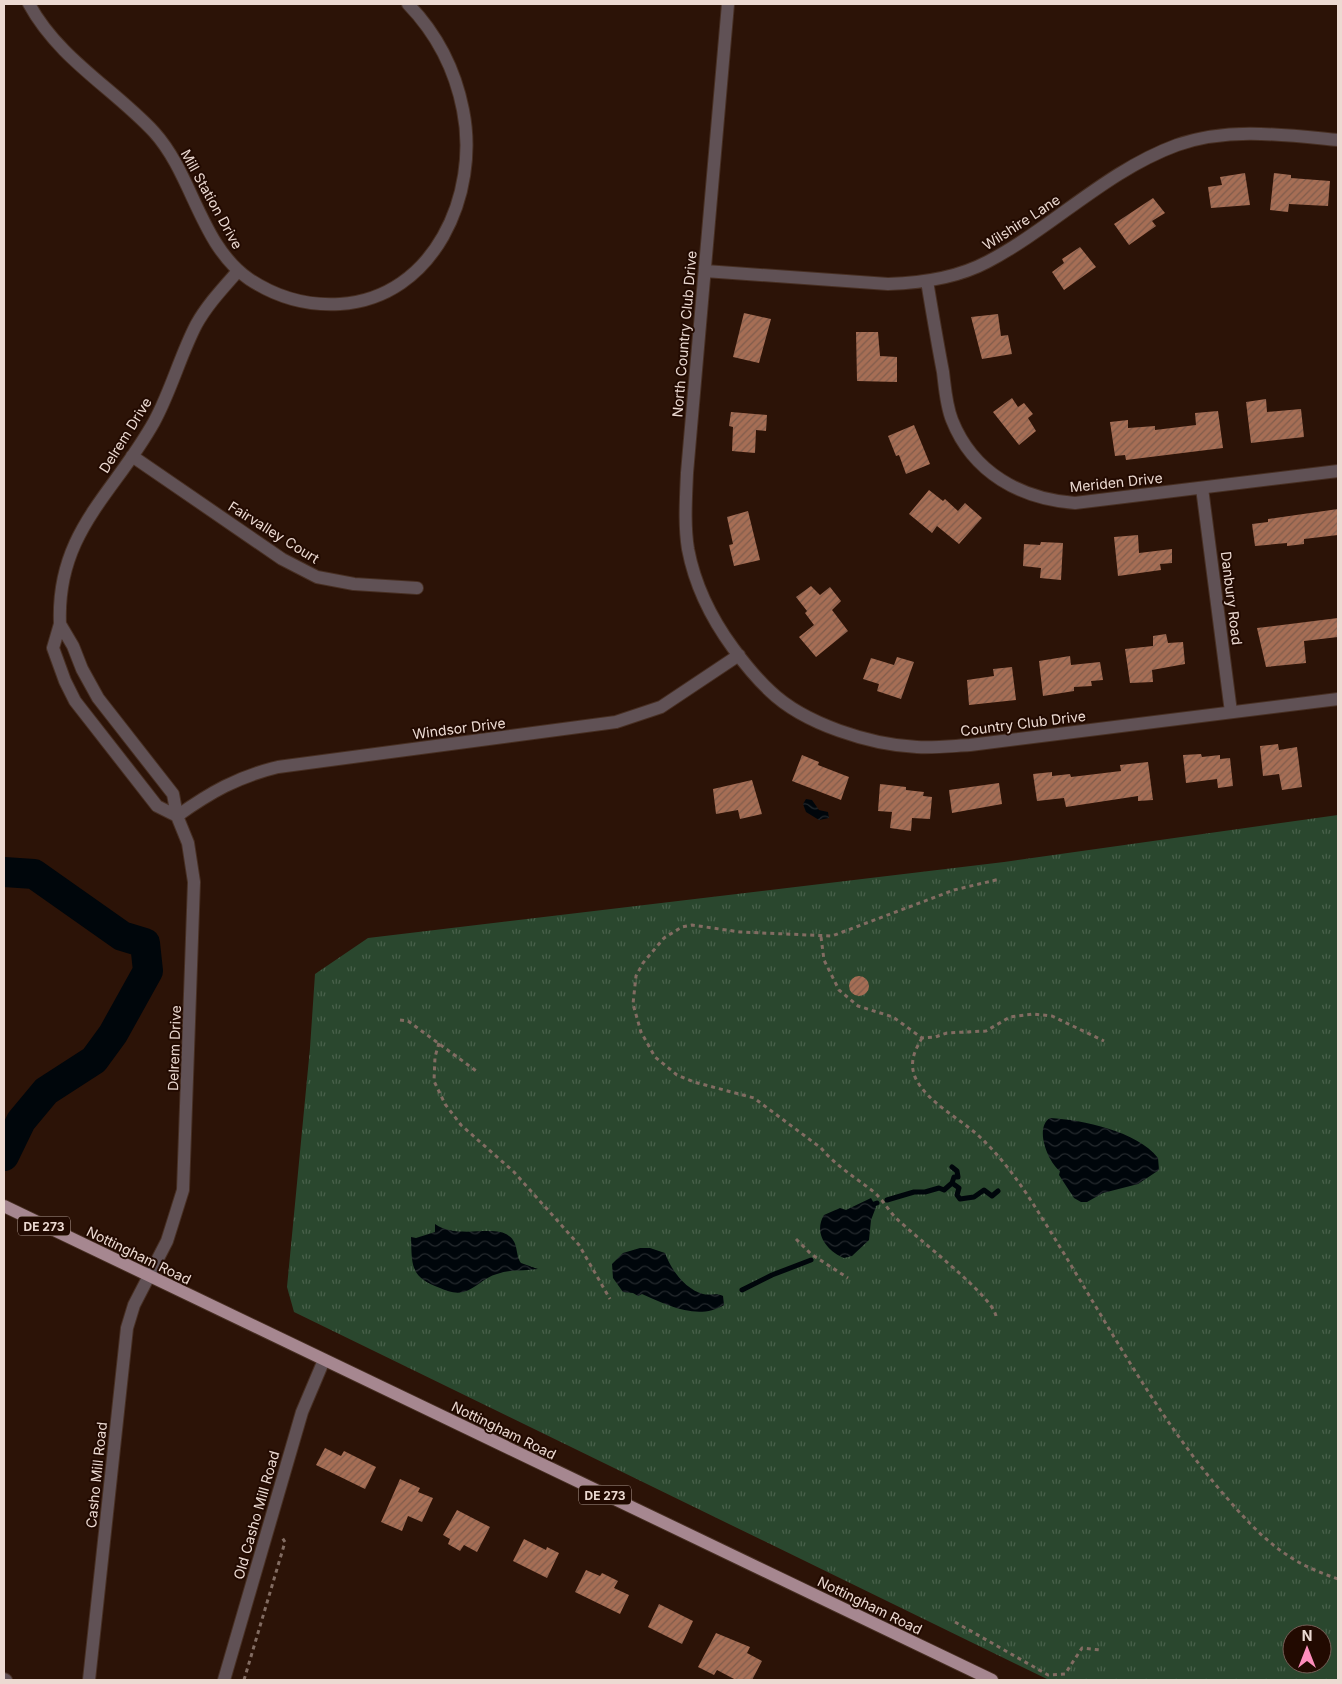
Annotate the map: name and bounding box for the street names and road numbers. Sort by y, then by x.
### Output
street label: Mill Station Drive [178,146,246,252]
street label: Wilshire Lane [979,191,1063,253]
street label: North Country Club Drive [668,250,700,418]
street label: Delrem Drive [95,394,155,476]
street label: Meriden Drive [1069,469,1163,495]
street label: Fairvalley Court [225,497,323,567]
street label: Danbury Road [1218,550,1246,646]
street label: Country Club Drive [959,707,1087,739]
street label: Windsor Drive [411,714,507,742]
street label: Delrem Drive [164,1005,184,1091]
road number: DE 273 [18,1216,70,1236]
street label: Nottingham Road [84,1222,194,1288]
street label: Nottingham Road [449,1397,559,1463]
street label: Casho Mill Road [82,1421,110,1529]
street label: Old Casho Mill Road [229,1449,283,1581]
road number: DE 273 [579,1486,631,1504]
street label: Nottingham Road [815,1572,925,1638]

